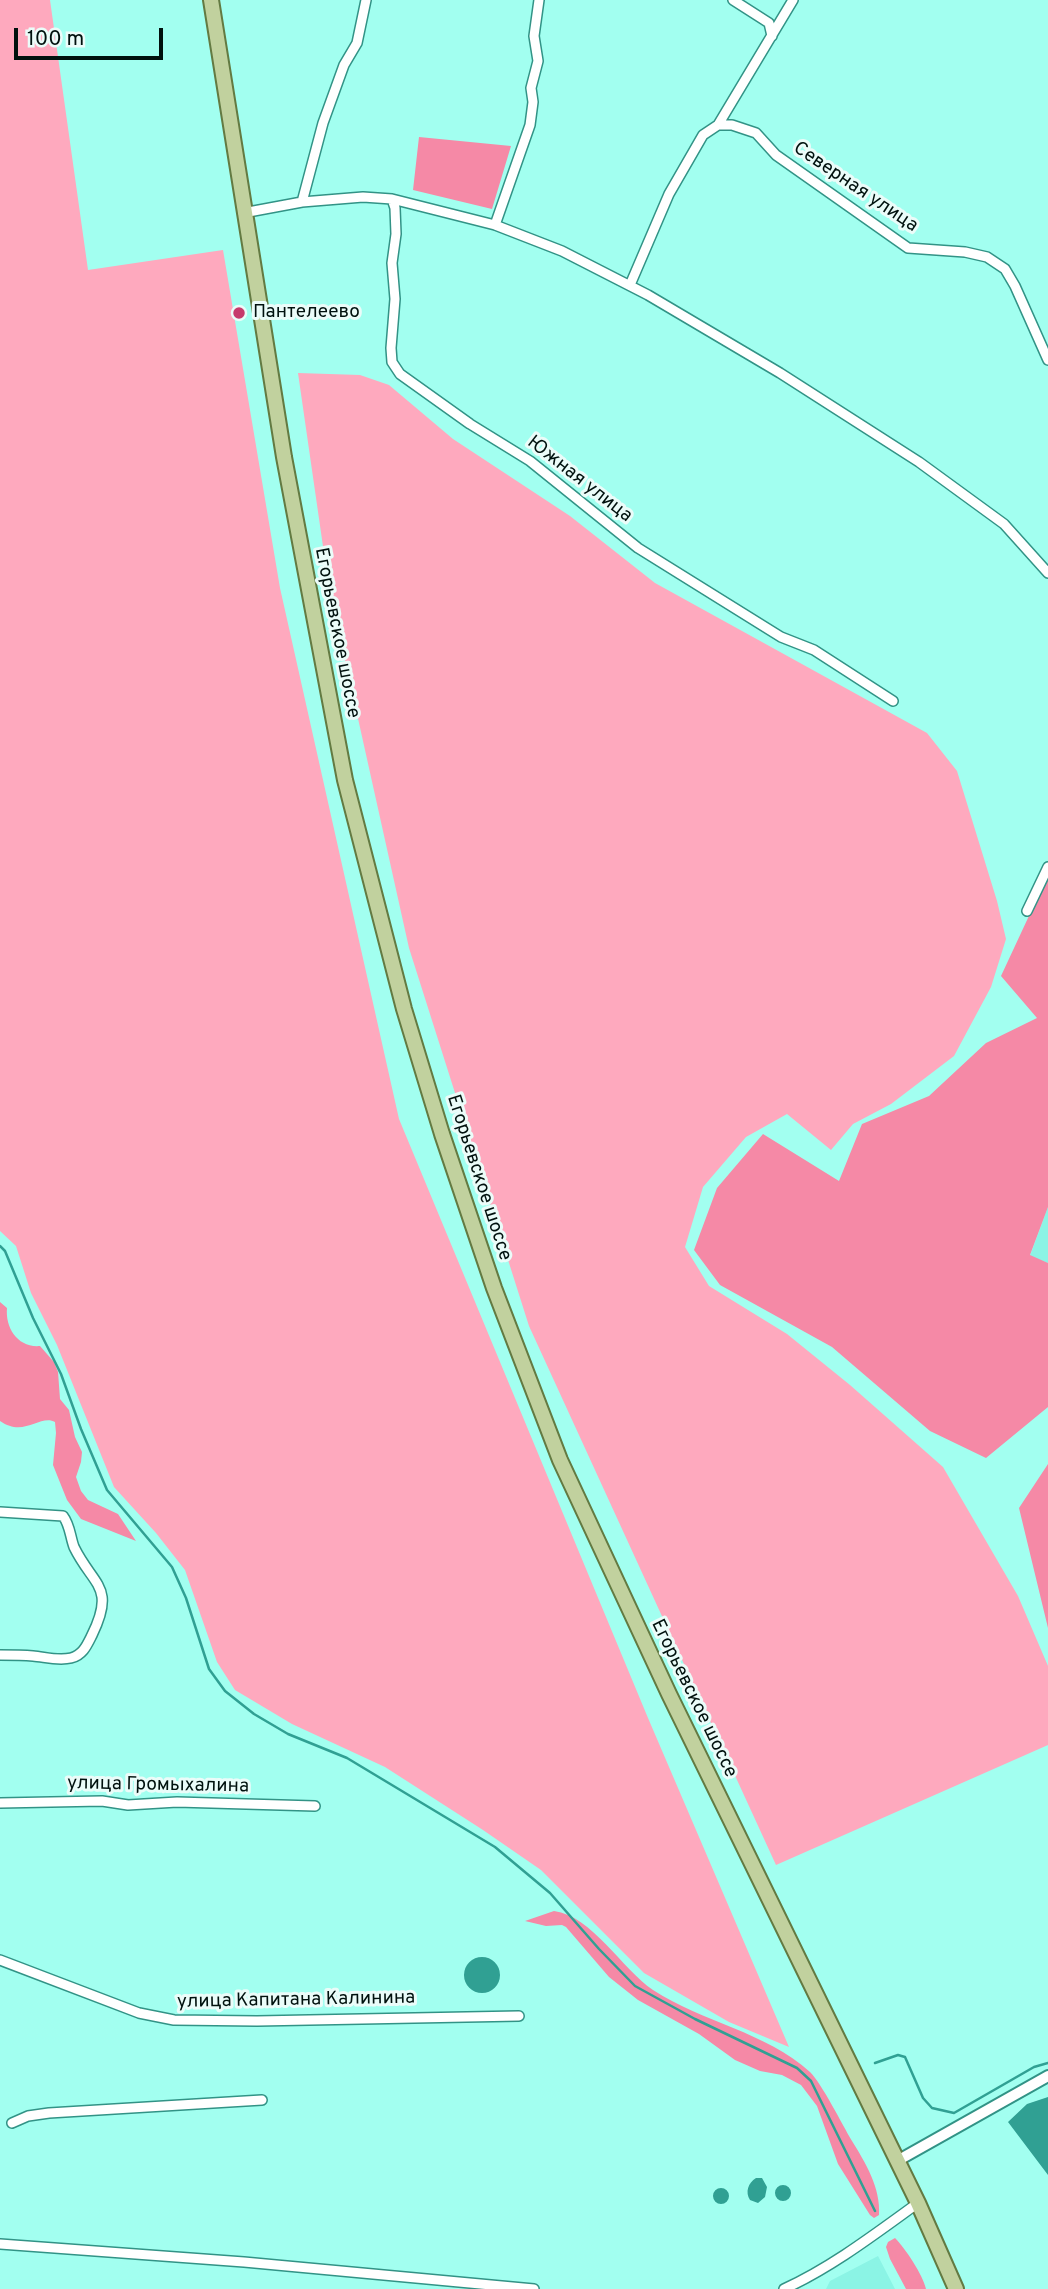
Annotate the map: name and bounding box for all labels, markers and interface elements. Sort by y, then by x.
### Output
scale bar [18,14,166,58]
text: 100 m [27,26,84,53]
street label: Северная улица [788,138,922,238]
place label: Пантелеево [253,302,360,324]
marker: Пантелеево [231,305,247,321]
street label: Южная улица [522,432,636,528]
street label: Егорьевское шоссе [308,546,364,720]
street label: Егорьевское шоссе [440,1092,516,1264]
street label: Егорьевское шоссе [645,1616,741,1782]
street label: улица Громыхалина [67,1773,249,1799]
street label: улица Капитана Калинина [177,1988,415,2014]

